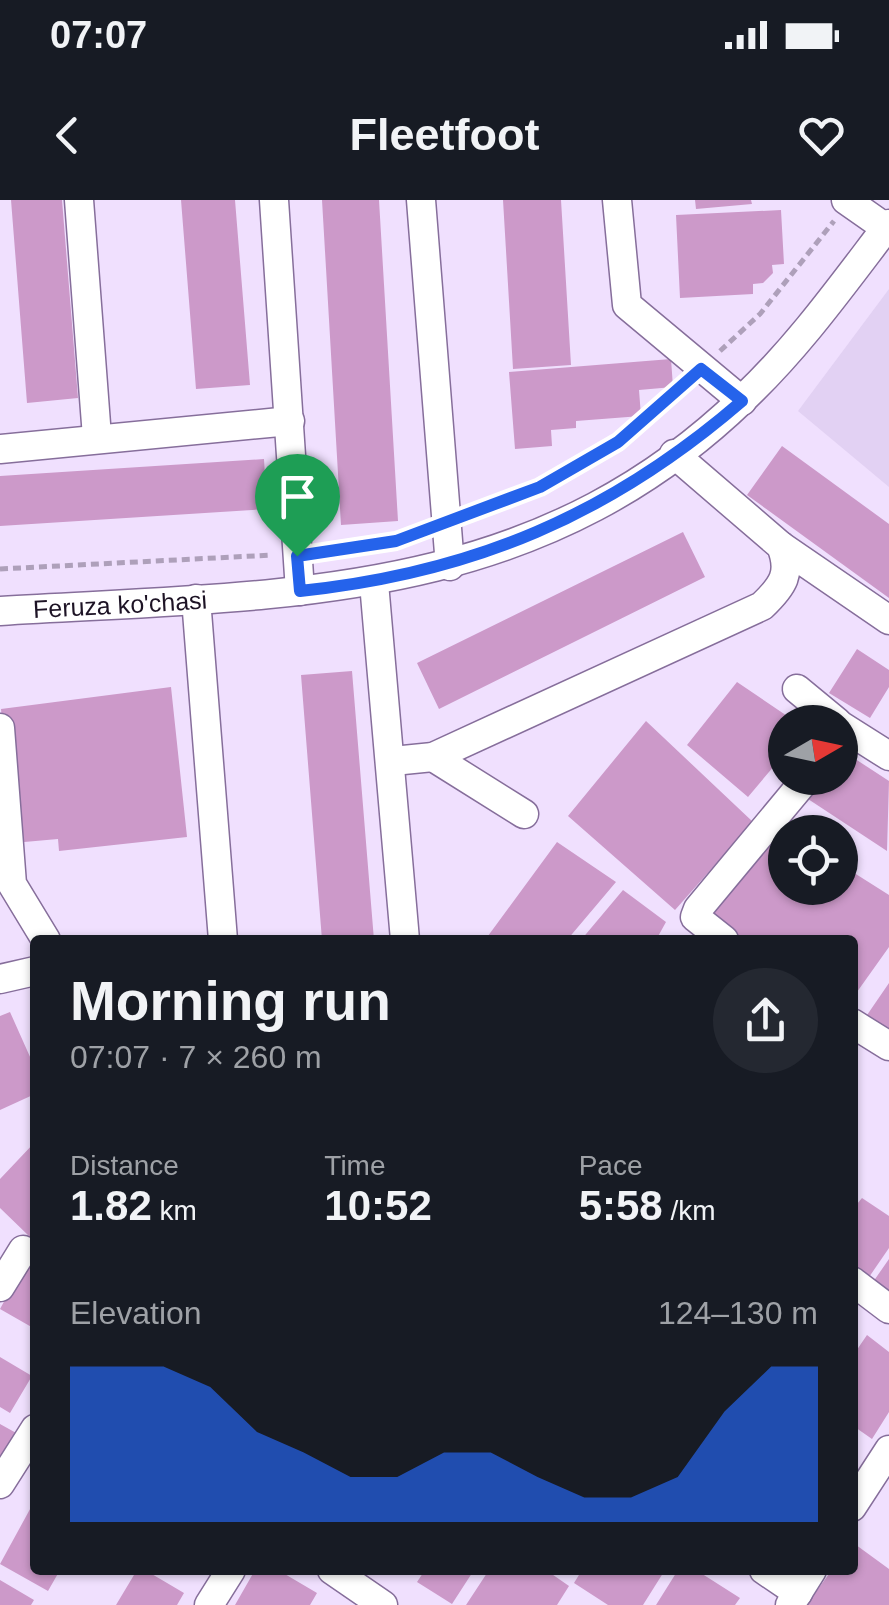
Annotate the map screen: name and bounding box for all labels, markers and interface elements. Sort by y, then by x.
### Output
text: 07:07 [50,14,147,56]
icon: back [40,108,95,163]
icon: heart [794,108,849,163]
text: Fleetfoot [350,109,539,160]
pin [255,454,340,557]
icon: arrive [270,469,325,524]
street label: Feruza ko'chasi [32,585,208,623]
north arrow [768,705,858,795]
map controls [768,705,858,905]
button: locate [768,815,858,905]
button: share [713,968,818,1073]
text: Morning run [70,970,391,1032]
text: 07:07 · 7 × 260 m [70,1039,322,1075]
text: Distance [70,1150,179,1181]
text: Time [324,1150,386,1181]
text: Pace [579,1150,642,1181]
text: 1.82 [70,1182,152,1229]
text: 10:52 [324,1182,432,1229]
text: 5:58 [579,1182,663,1229]
text: km [152,1195,197,1226]
text: /km [663,1195,716,1226]
text: Elevation [70,1295,202,1331]
text: 124–130 m [658,1295,818,1331]

